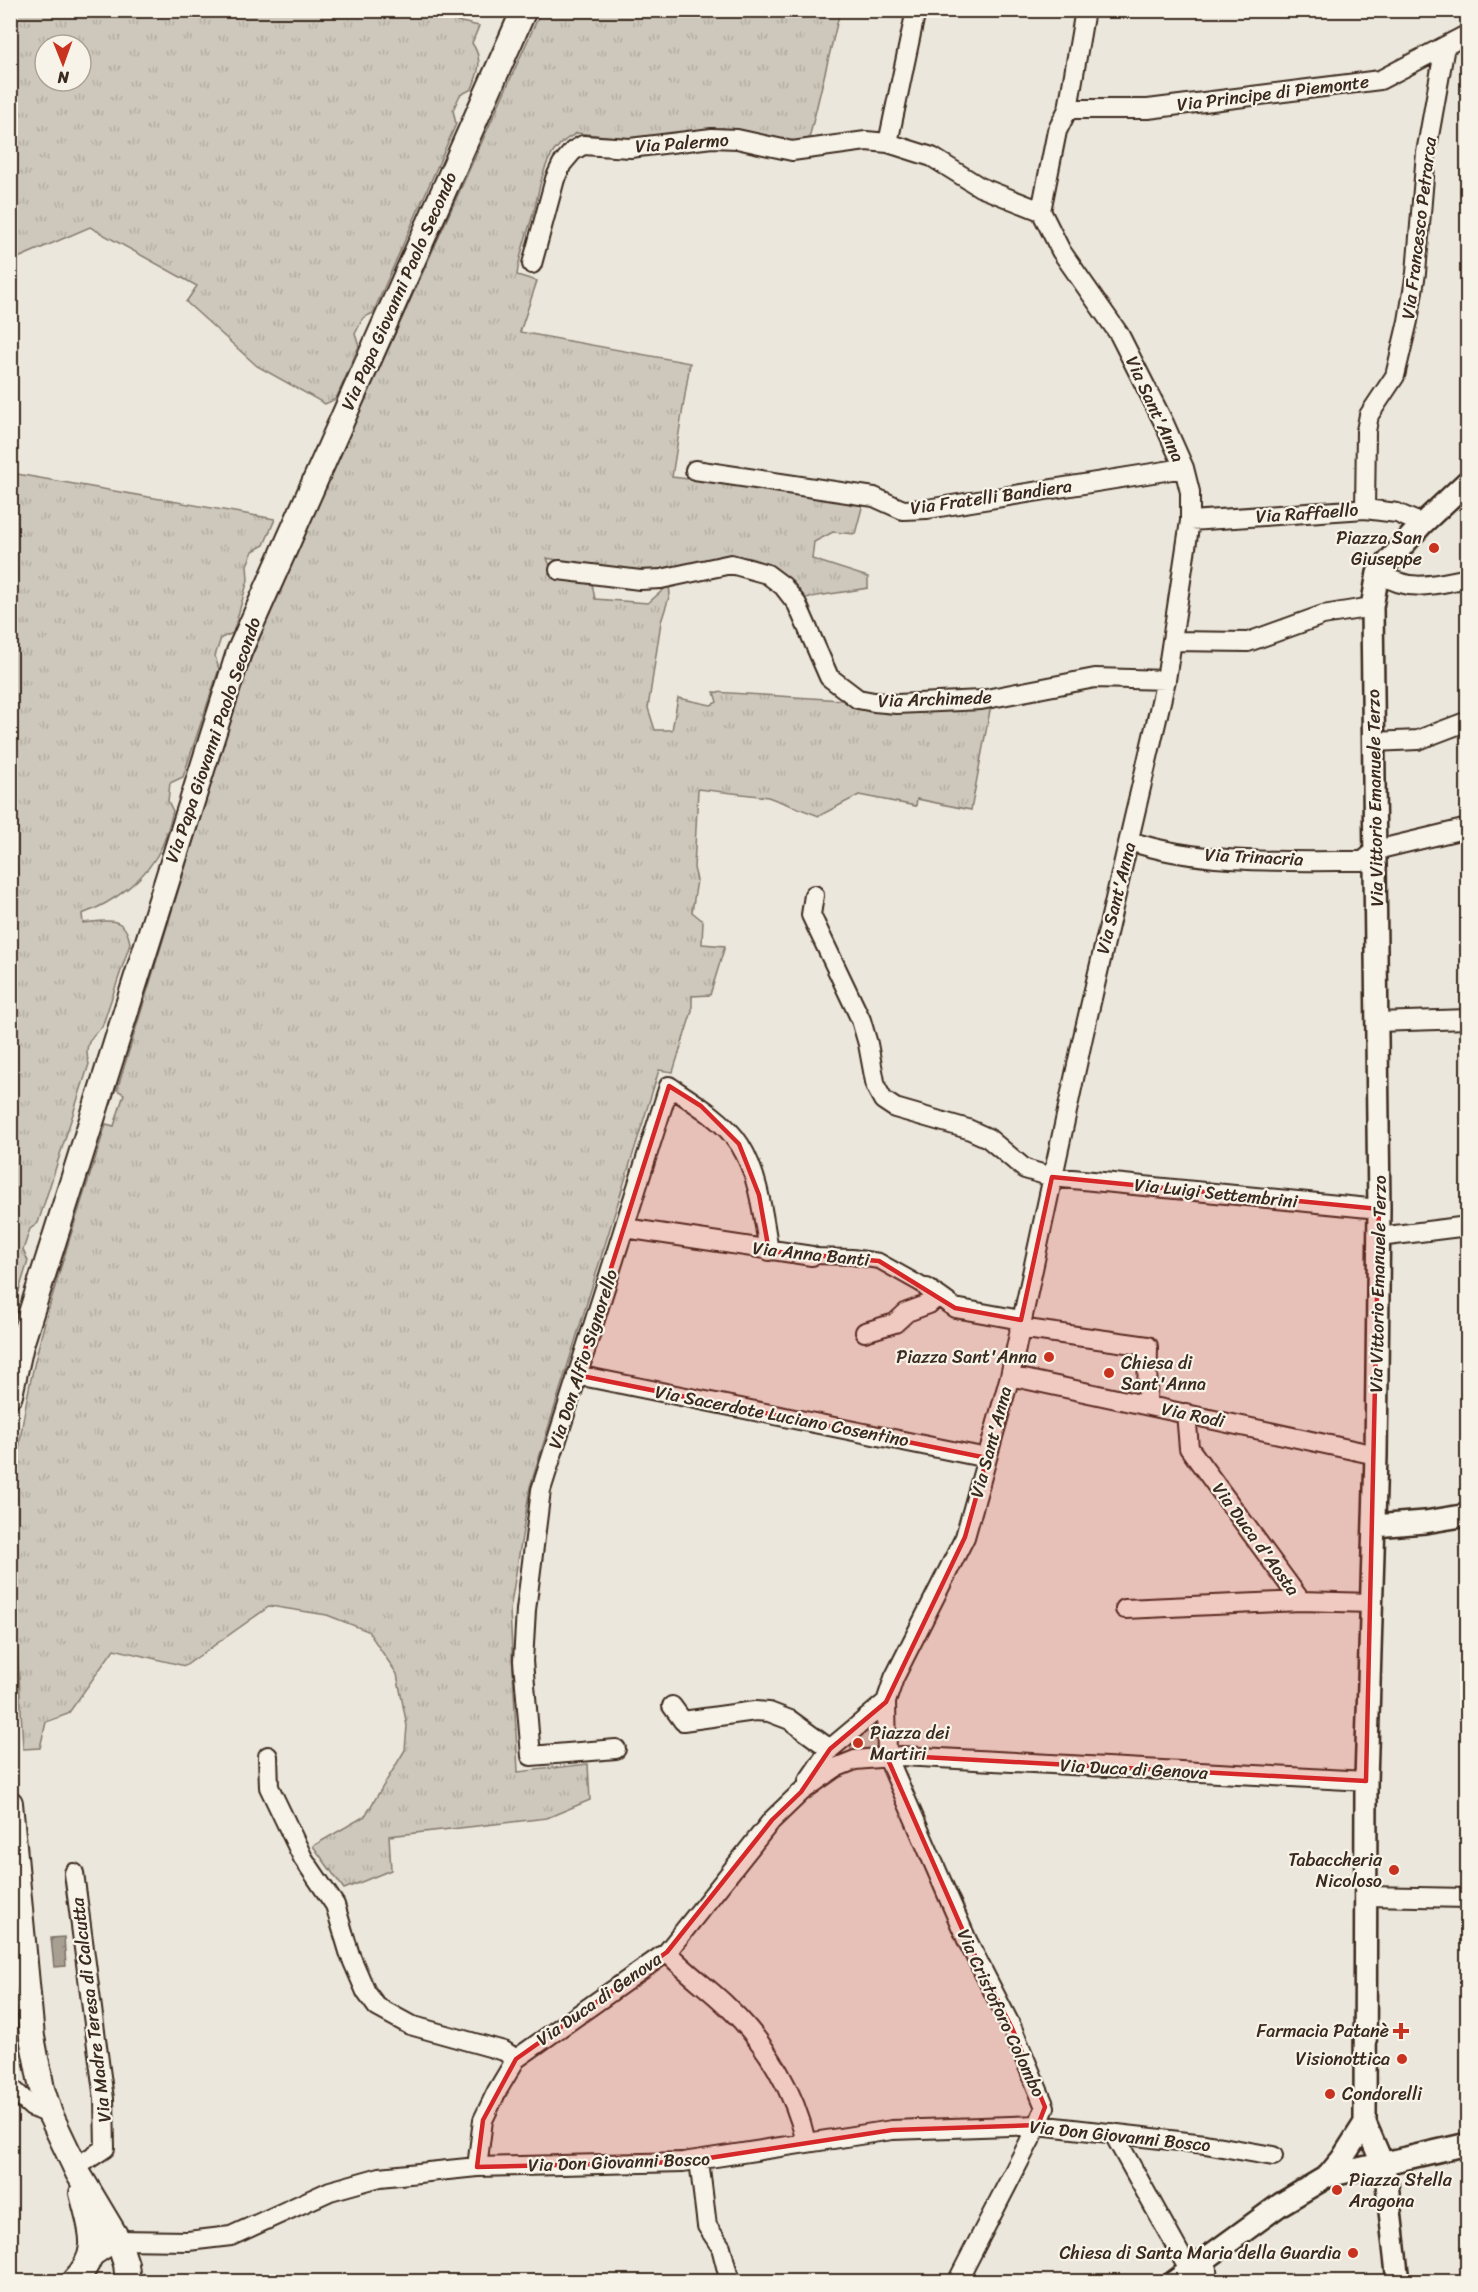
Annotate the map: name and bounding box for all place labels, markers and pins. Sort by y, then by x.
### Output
place label: Piazza San Giuseppe [1336,522,1422,575]
marker: Piazza San Giuseppe [1427,541,1441,555]
place label: Piazza Sant'Anna [896,1341,1037,1373]
place label: Chiesa di Sant'Anna [1121,1347,1206,1400]
marker: Piazza Sant'Anna [1042,1350,1056,1364]
marker: Chiesa di Sant'Anna [1102,1366,1116,1380]
place label: Piazza dei Martiri [870,1717,950,1770]
marker: Piazza dei Martiri [851,1736,865,1750]
place label: Tabaccheria Nicoloso [1288,1844,1383,1897]
marker: Tabaccheria Nicoloso [1387,1863,1401,1877]
place label: Farmacia Patanè [1256,2015,1389,2047]
marker: Farmacia Patanè [1394,2024,1408,2038]
place label: Visionottica [1295,2043,1390,2075]
marker: Visionottica [1395,2052,1409,2066]
place label: Condorelli [1342,2078,1423,2110]
marker: Condorelli [1323,2087,1337,2101]
place label: Piazza Stella Aragona [1348,2164,1453,2217]
marker: Piazza Stella Aragona [1330,2183,1344,2197]
place label: Chiesa di Santa Maria della Guardia [1059,2237,1341,2269]
marker: Chiesa di Santa Maria della Guardia [1346,2246,1360,2260]

